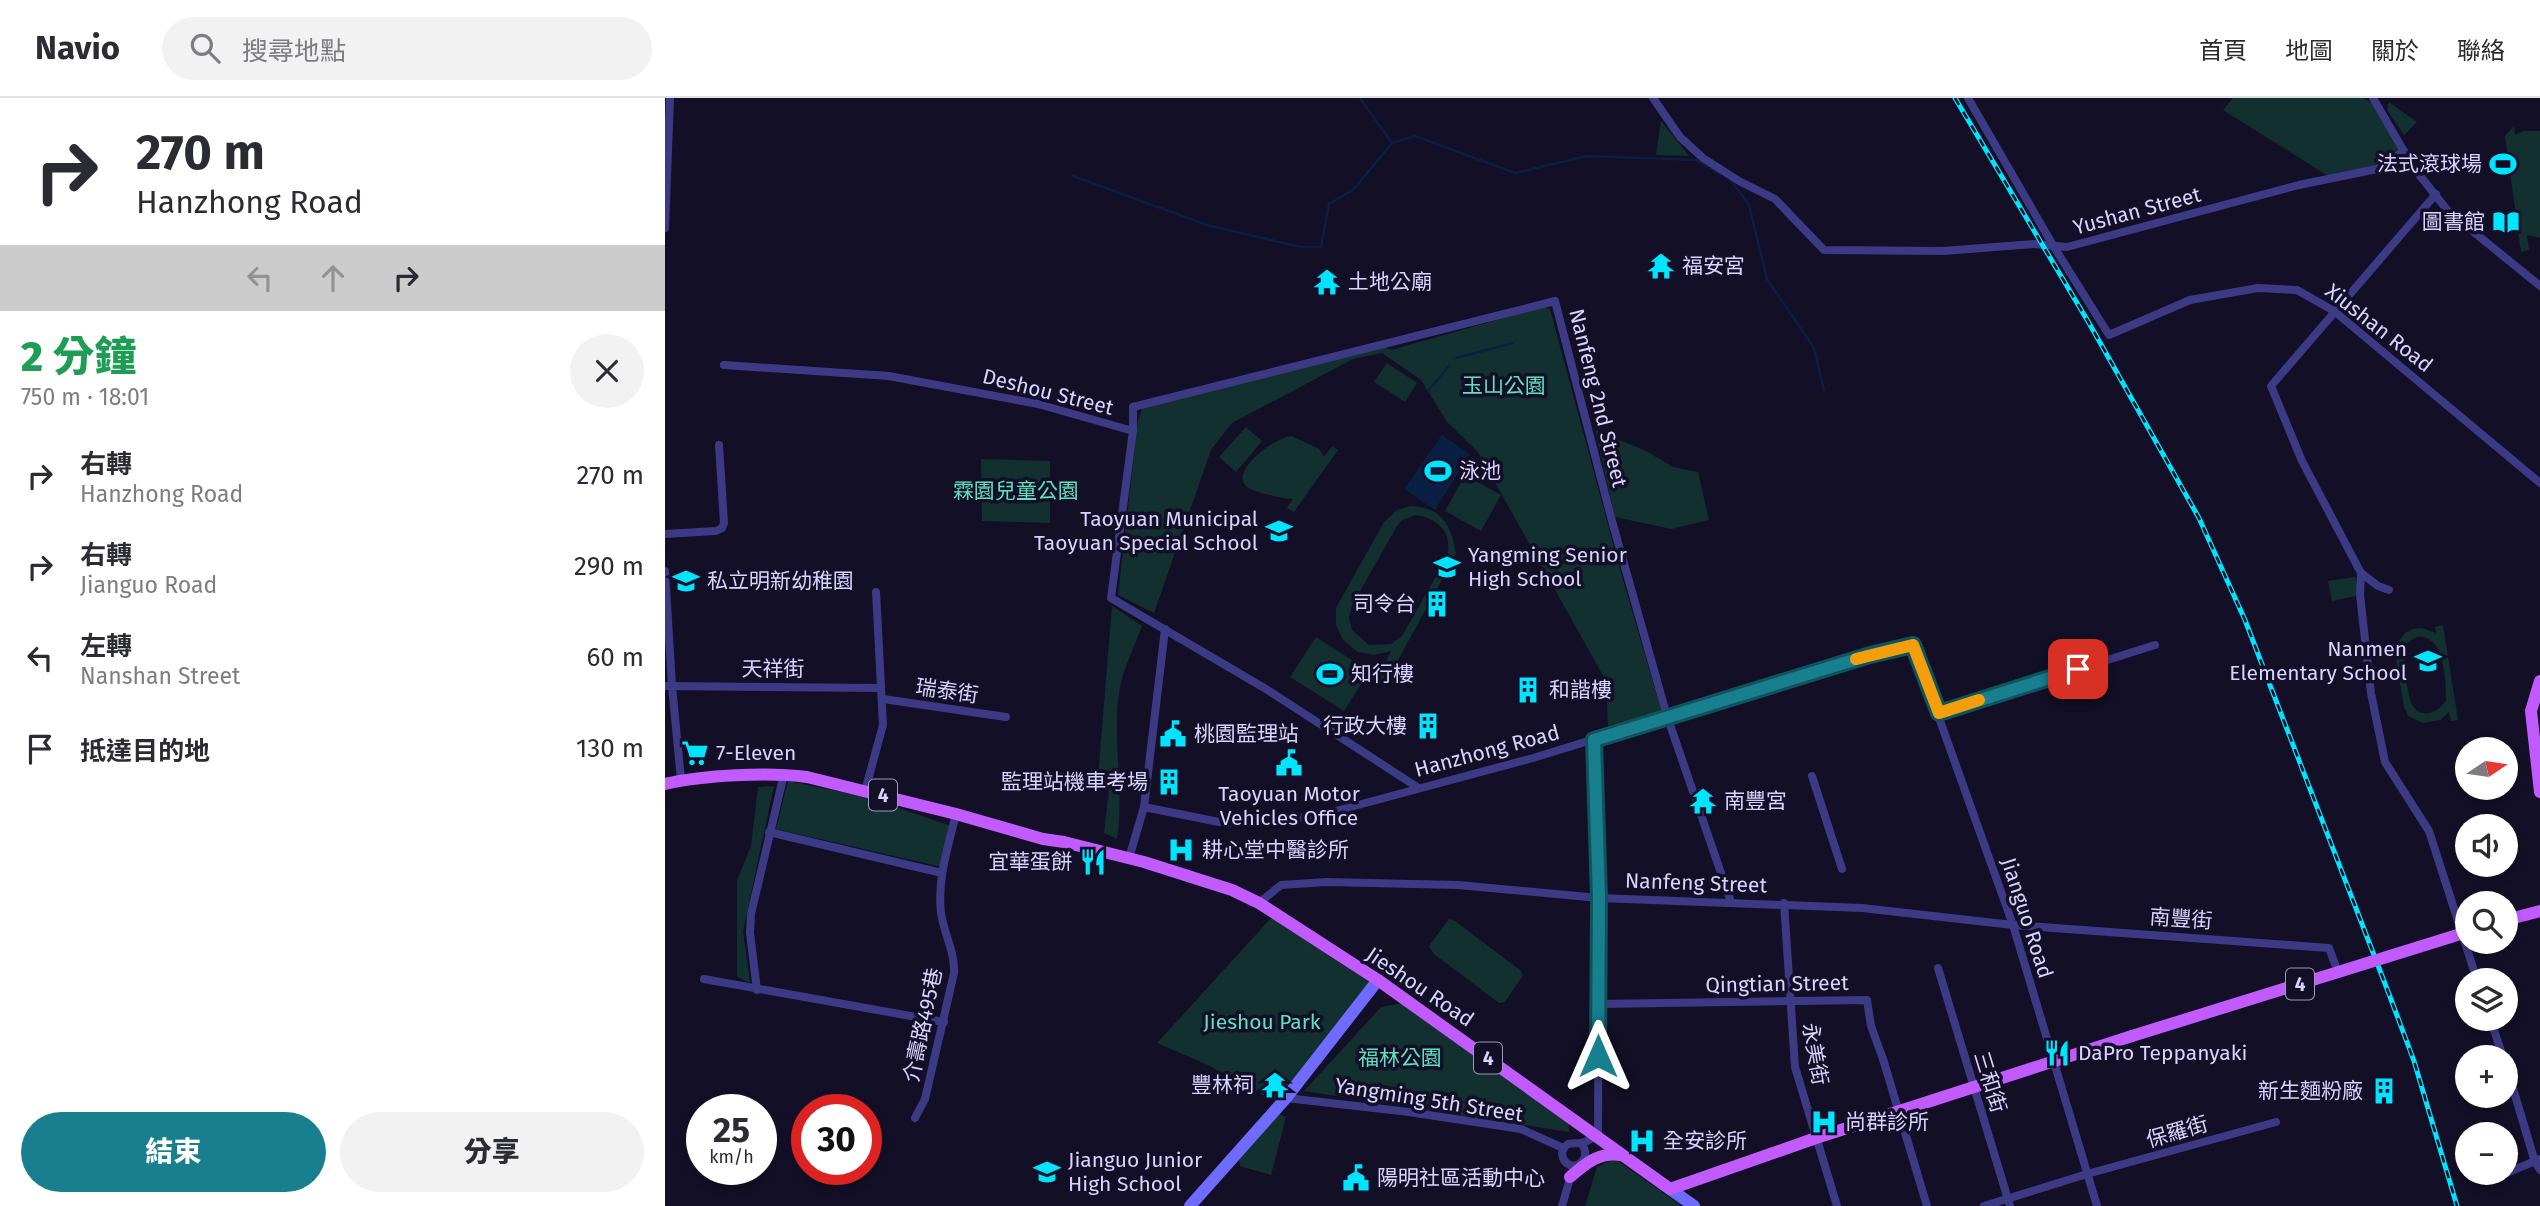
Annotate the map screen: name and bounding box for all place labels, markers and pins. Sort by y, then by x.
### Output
sports icon: 法式滾球場 [2488,149,2518,179]
place label: 法式滾球場 [2377,151,2482,177]
library icon: 圖書館 [2491,207,2521,237]
place label: 圖書館 [2422,209,2485,235]
temple icon: 福安宮 [1646,251,1676,281]
place label: 福安宮 [1682,253,1745,279]
temple icon: 土地公廟 [1312,267,1342,297]
place label: 土地公廟 [1348,269,1432,295]
sports icon: 泳池 [1423,456,1453,486]
place label: 泳池 [1459,458,1501,484]
place label: Taoyuan Municipal Taoyuan Special School [1034,506,1258,556]
school or university icon: Taoyuan Municipal Taoyuan Special School [1264,516,1294,546]
place label: Yangming Senior High School [1468,542,1627,592]
school or university icon: Yangming Senior High School [1432,552,1462,582]
school or university icon: 私立明新幼稚園 [671,566,701,596]
place label: 私立明新幼稚園 [707,568,854,594]
building icon: 司令台 [1422,589,1452,619]
place label: 司令台 [1353,591,1416,617]
place label: Nanmen Elementary School [2229,636,2407,686]
pin [2048,639,2108,699]
school or university icon: Nanmen Elementary School [2413,646,2443,676]
sports icon: 知行樓 [1315,659,1345,689]
place label: 知行樓 [1351,661,1414,687]
building icon: 和諧樓 [1513,675,1543,705]
place label: 和諧樓 [1549,677,1612,703]
building icon: 行政大樓 [1413,711,1443,741]
place label: 行政大樓 [1323,713,1407,739]
public building icon: 桃園監理站 [1158,719,1188,749]
place label: 桃園監理站 [1194,721,1299,747]
supermarket icon: 7-Eleven [680,738,710,768]
place label: 7-Eleven [716,740,796,766]
public building icon: Taoyuan Motor Vehicles Office [1274,748,1304,778]
building icon: 監理站機車考場 [1154,767,1184,797]
place label: 監理站機車考場 [1001,769,1148,795]
place label: Taoyuan Motor Vehicles Office [1218,781,1360,831]
temple icon: 南豐宮 [1688,786,1718,816]
place label: 南豐宮 [1724,788,1787,814]
hospital icon: 耕心堂中醫診所 [1166,835,1196,865]
place label: 耕心堂中醫診所 [1202,837,1349,863]
restaurant icon: 宜華蛋餅 [1078,847,1108,877]
place label: 宜華蛋餅 [988,849,1072,875]
restaurant icon: DaPro Teppanyaki [2042,1038,2072,1068]
place label: DaPro Teppanyaki [2078,1040,2247,1066]
temple icon: 豐林祠 [1260,1070,1290,1100]
place label: 豐林祠 [1191,1072,1254,1098]
building icon: 新生麵粉廠 [2369,1076,2399,1106]
place label: 新生麵粉廠 [2258,1078,2363,1104]
hospital icon: 尚群診所 [1809,1107,1839,1137]
place label: 尚群診所 [1845,1109,1929,1135]
hospital icon: 全安診所 [1627,1126,1657,1156]
place label: 全安診所 [1663,1128,1747,1154]
place label: Jianguo Junior High School [1068,1147,1202,1197]
school or university icon: Jianguo Junior High School [1032,1157,1062,1187]
public building icon: 陽明社區活動中心 [1341,1163,1371,1193]
place label: 陽明社區活動中心 [1377,1165,1545,1191]

